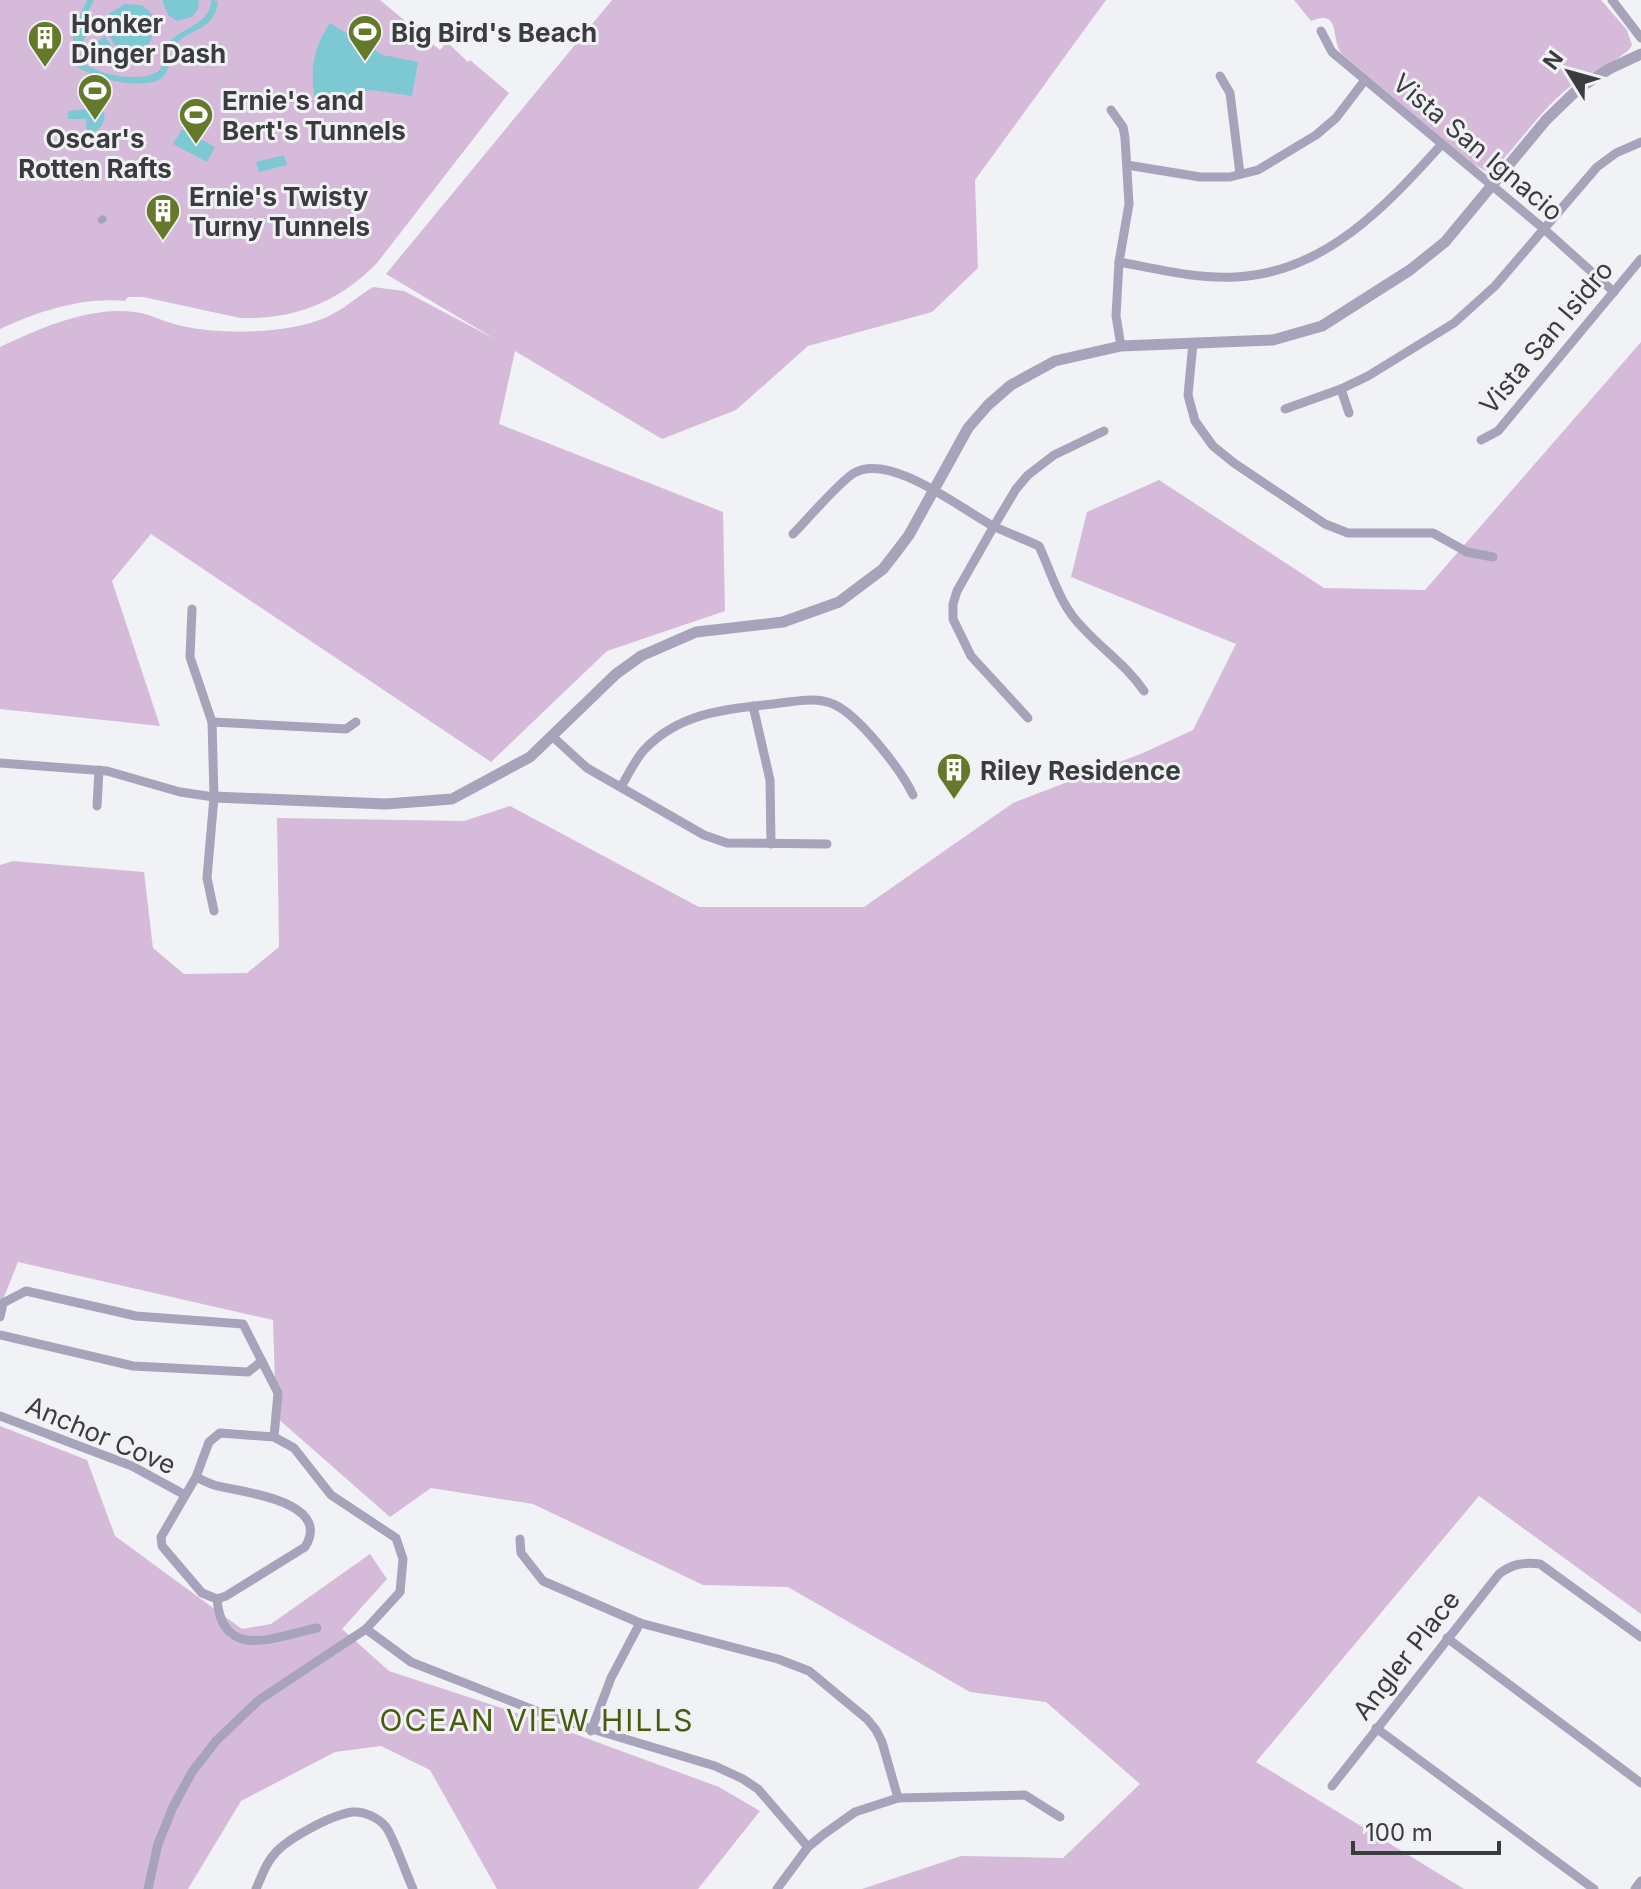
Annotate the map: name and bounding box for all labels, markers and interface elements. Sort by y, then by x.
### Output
place label: Honker Dinger Dash [71,8,226,69]
sports icon: Big Bird's Beach [346,13,384,63]
place label: Big Bird's Beach [391,17,597,48]
building icon: Honker Dinger Dash [26,19,64,69]
north arrow [1529,32,1609,112]
text: N [1538,45,1568,74]
street label: Vista San Ignacio [1387,67,1569,227]
sports icon: Oscar's Rotten Rafts [76,72,114,122]
place label: Ernie's and Bert's Tunnels [222,85,406,146]
sports icon: Ernie's and Bert's Tunnels [177,96,215,146]
place label: Oscar's Rotten Rafts [18,123,172,184]
place label: Ernie's Twisty Turny Tunnels [189,181,370,242]
building icon: Ernie's Twisty Turny Tunnels [144,192,182,242]
street label: Vista San Isidro [1473,254,1619,420]
building icon: Riley Residence [935,751,973,801]
place label: Riley Residence [980,755,1181,786]
street label: Anchor Cove [22,1390,180,1480]
street label: Angler Place [1346,1584,1466,1726]
district label: OCEAN VIEW HILLS [380,1702,694,1738]
scale bar [1353,1805,1499,1855]
text: 100 m [1365,1818,1433,1847]

